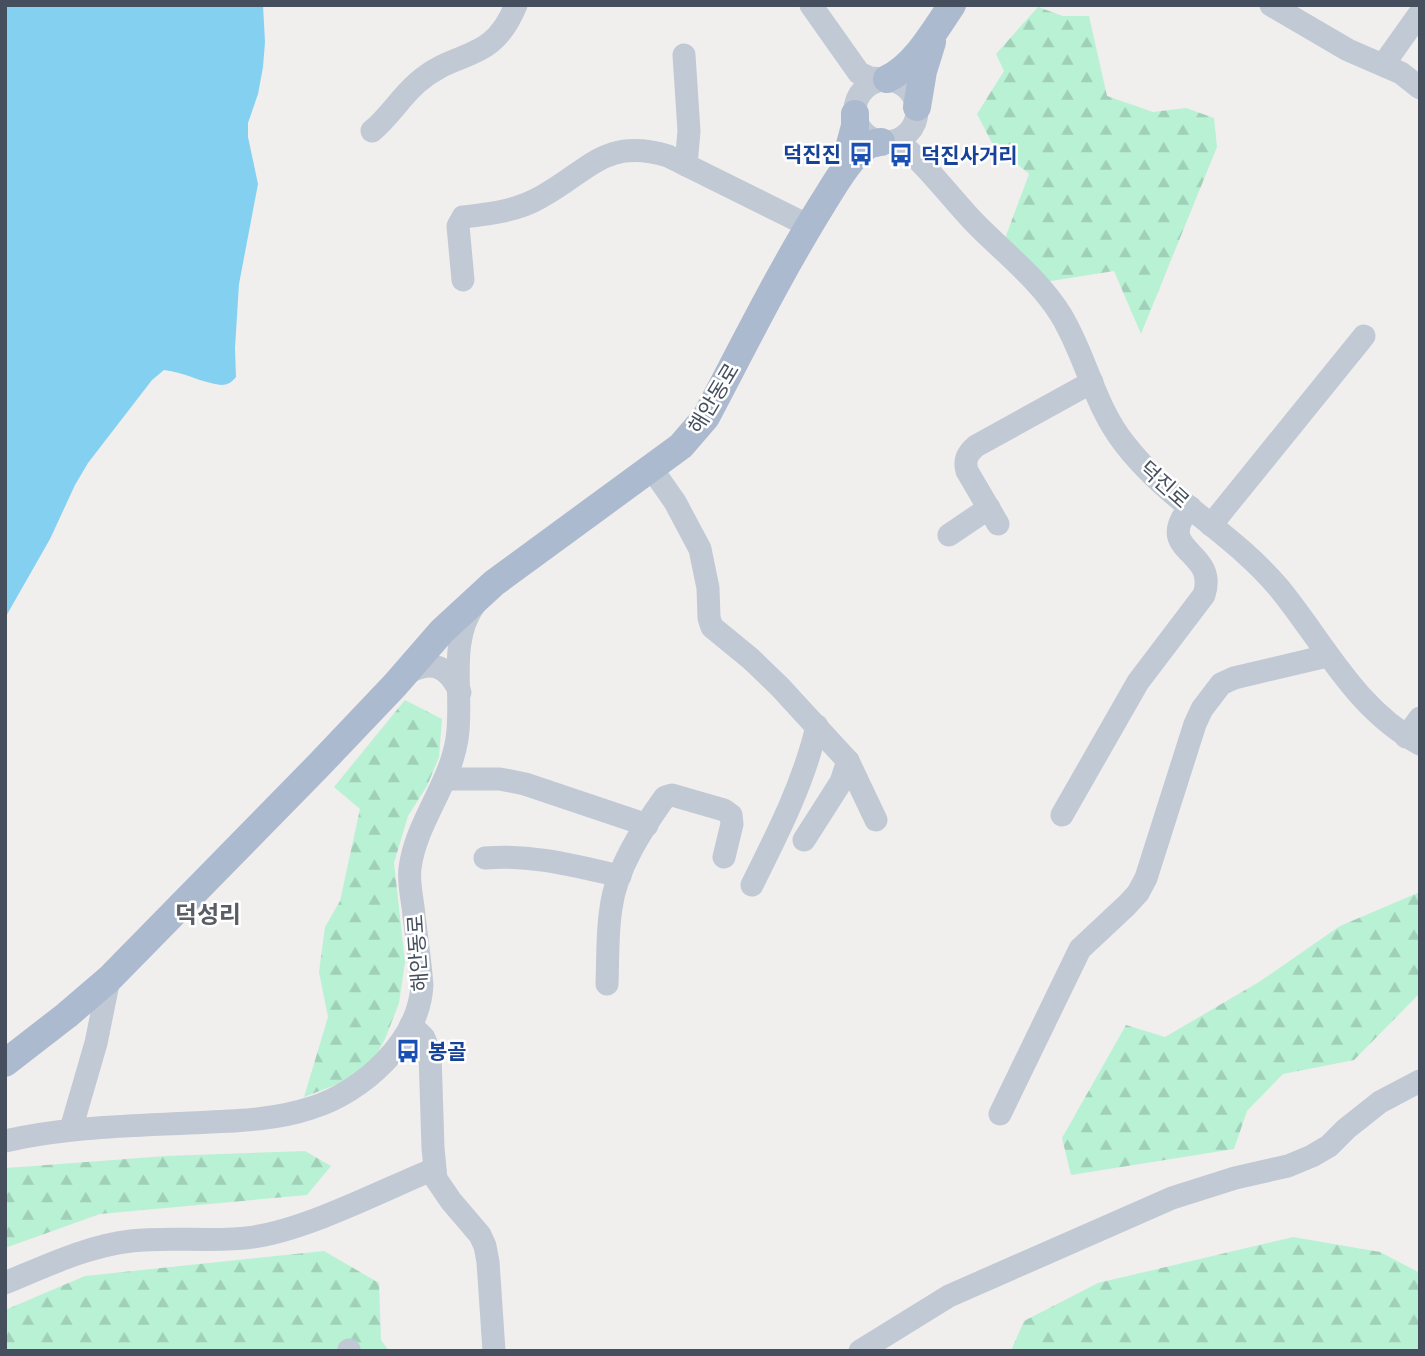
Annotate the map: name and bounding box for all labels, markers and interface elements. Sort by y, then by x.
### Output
bus stop icon: 덕진진 [847,140,875,168]
place label: 덕진진 [783,141,841,167]
bus stop icon: 덕진사거리 [887,141,915,169]
place label: 덕진사거리 [921,142,1018,168]
street label: 해안동로 [682,358,744,438]
street label: 덕진로 [1135,455,1195,513]
district label: 덕성리 [175,899,241,929]
street label: 해안동로 [401,914,433,992]
bus stop icon: 봉골 [394,1037,422,1065]
place label: 봉골 [428,1038,467,1064]

